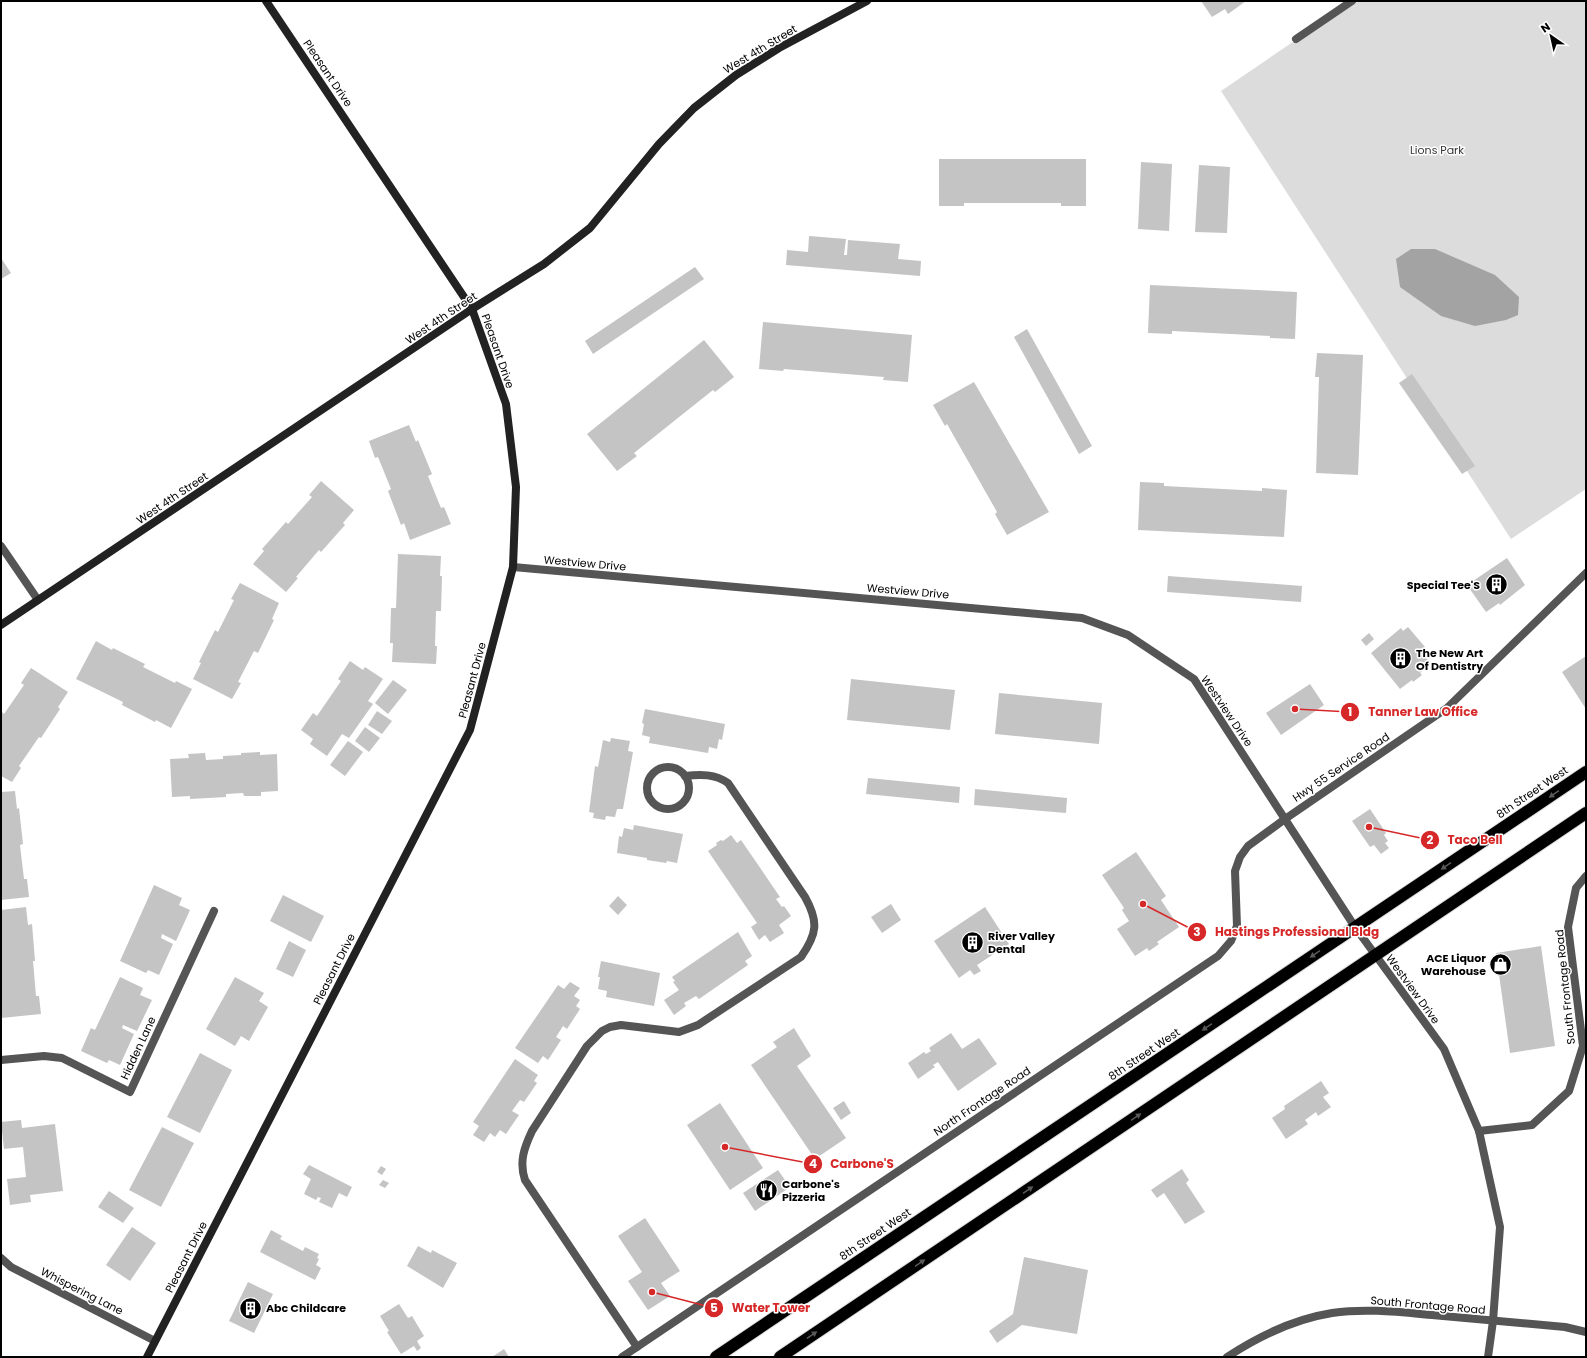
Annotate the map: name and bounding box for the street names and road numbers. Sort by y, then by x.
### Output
street label: West 4th Street [720,21,800,77]
street label: Pleasant Drive [300,36,357,110]
street label: West 4th Street [402,288,480,348]
street label: Pleasant Drive [478,311,518,391]
street label: West 4th Street [133,468,211,528]
street label: Westview Drive [543,551,627,575]
street label: Westview Drive [866,579,950,603]
street label: Pleasant Drive [454,640,490,720]
street label: Westview Drive [1197,672,1257,750]
street label: Hwy 55 Service Road [1289,729,1393,805]
street label: 8th Street West [1493,762,1571,822]
street label: South Frontage Road [1551,929,1579,1045]
street label: Pleasant Drive [309,930,359,1007]
street label: Westview Drive [1382,951,1444,1027]
street label: Hidden Lane [116,1014,160,1082]
street label: 8th Street West [1105,1024,1183,1084]
street label: North Frontage Road [930,1063,1034,1139]
street label: 8th Street West [836,1204,914,1264]
street label: Pleasant Drive [161,1218,211,1295]
street label: Whispering Lane [38,1263,126,1319]
street label: South Frontage Road [1370,1292,1486,1318]

